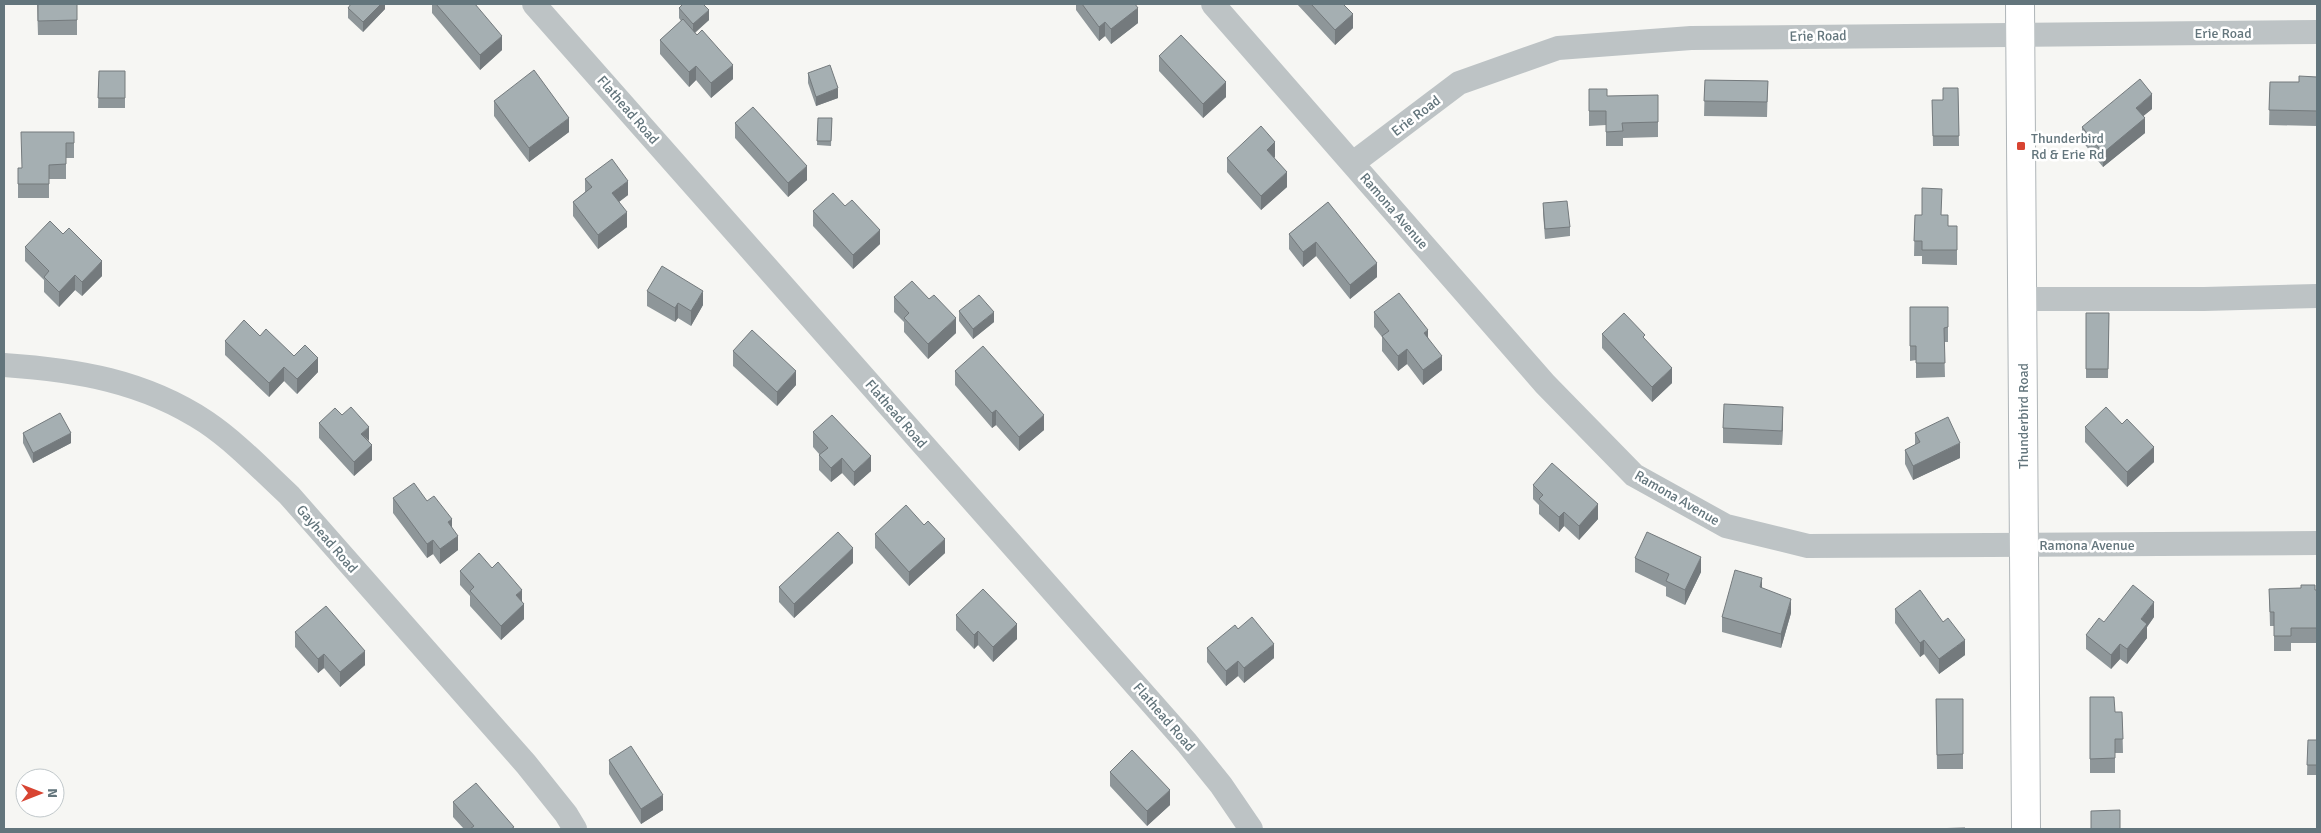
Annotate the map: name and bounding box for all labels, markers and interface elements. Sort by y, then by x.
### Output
street label: Erie Road [2194,25,2252,42]
street label: Erie Road [1789,27,1847,45]
street label: Flathead Road [594,72,662,148]
street label: Erie Road [1388,92,1444,140]
place label: Thunderbird Rd & Erie Rd [2031,130,2104,163]
marker: Thunderbird Rd & Erie Rd [2015,140,2027,152]
street label: Ramona Avenue [1356,169,1432,253]
street label: Thunderbird Road [2015,363,2032,469]
street label: Flathead Road [862,376,930,452]
street label: Ramona Avenue [1631,467,1723,529]
street label: Gayhead Road [293,501,361,577]
street label: Ramona Avenue [2039,537,2135,554]
street label: Flathead Road [1130,679,1198,755]
north arrow [15,768,65,818]
text: N [44,788,61,798]

